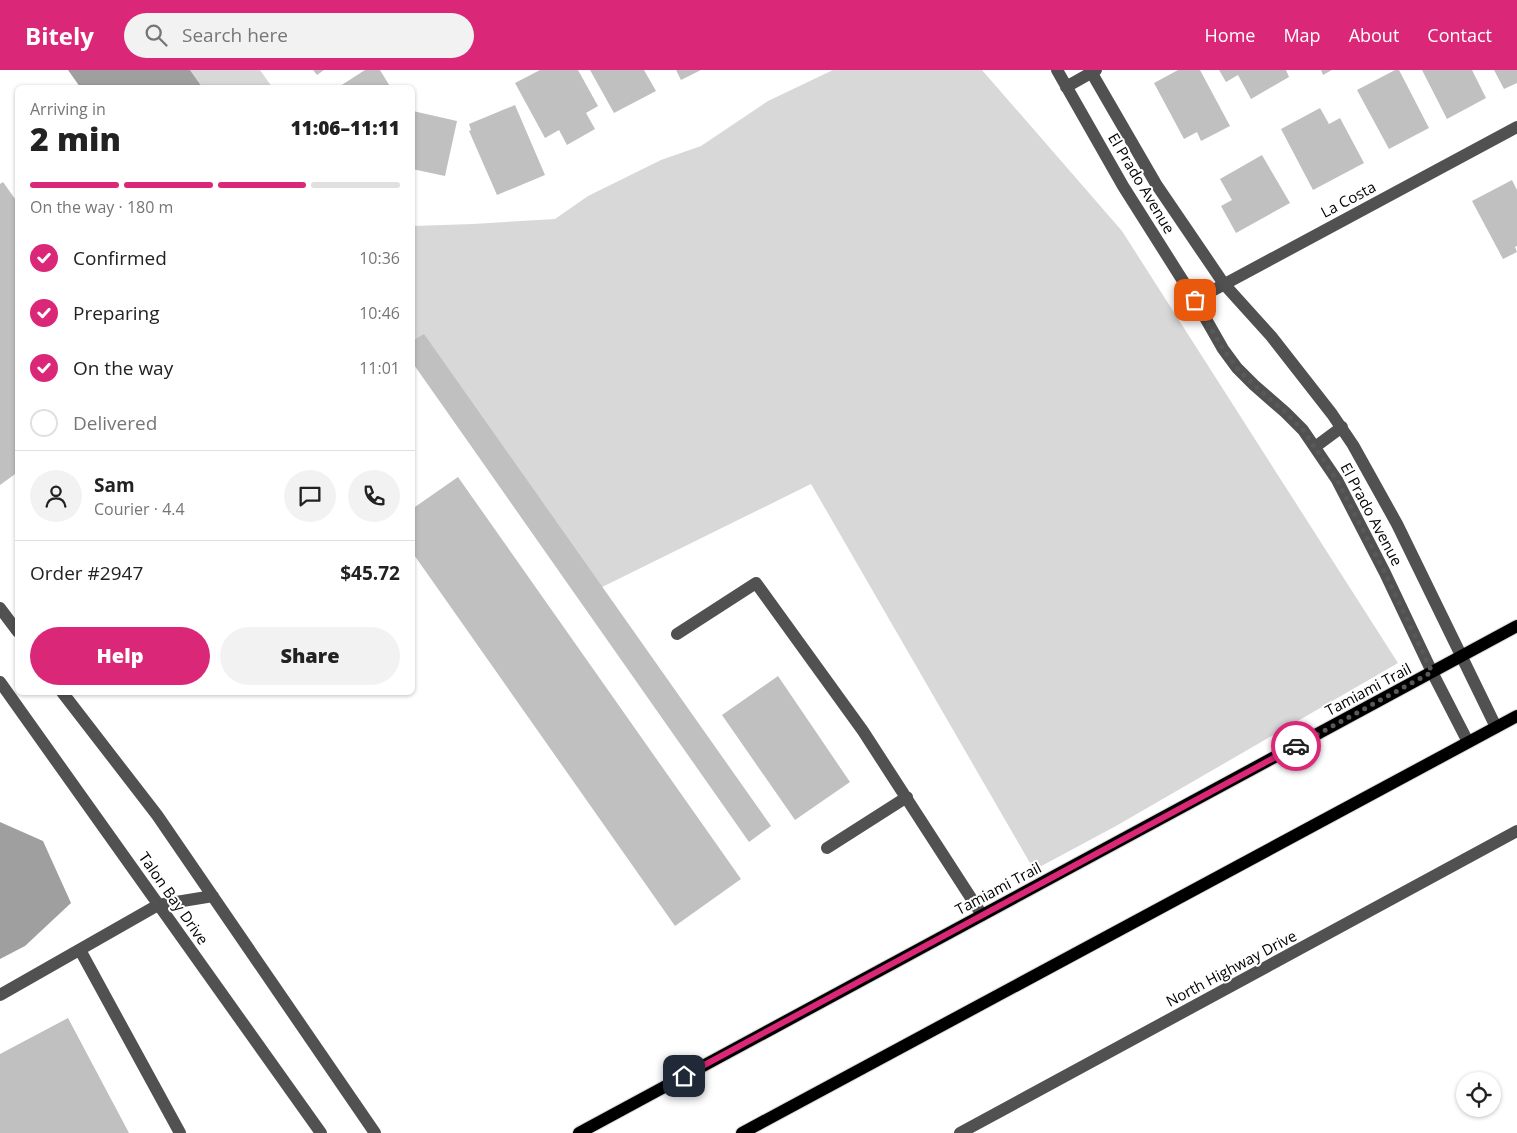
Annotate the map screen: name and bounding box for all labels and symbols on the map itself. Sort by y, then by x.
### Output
street label: El Prado Avenue [1104,129,1180,237]
street label: La Costa [1317,176,1379,222]
pin [1174,279,1216,321]
street label: El Prado Avenue [1336,459,1408,569]
street label: Tamiami Trail [1322,658,1414,720]
courier [1271,721,1321,771]
street label: Talon Bay Drive [135,848,213,948]
street label: Tamiami Trail [952,857,1044,919]
street label: North Highway Drive [1162,925,1300,1011]
pin [663,1055,705,1097]

